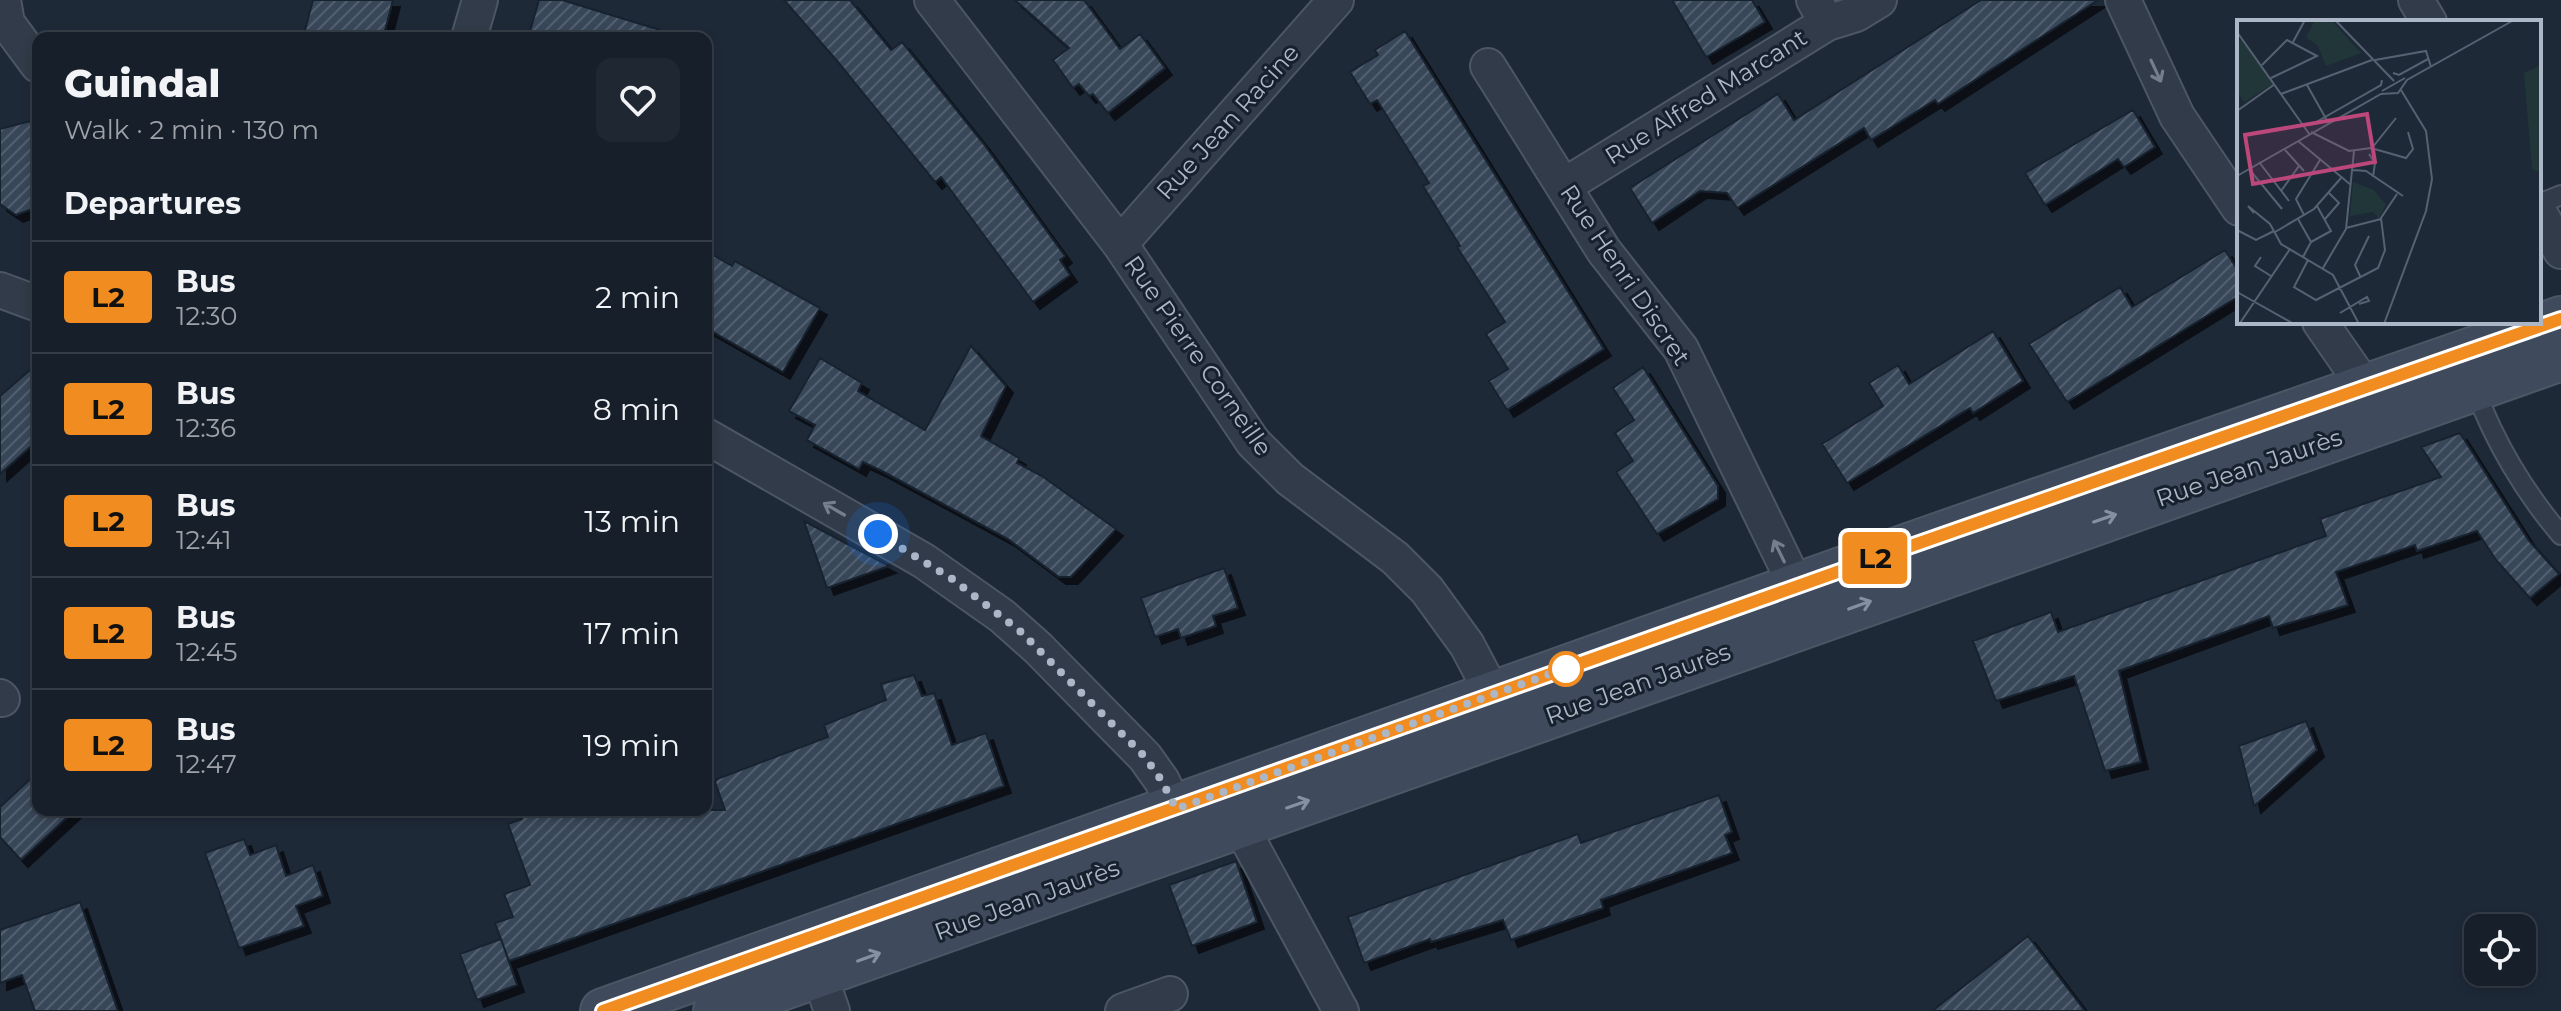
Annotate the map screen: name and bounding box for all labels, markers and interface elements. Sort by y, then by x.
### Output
inset map [2237,20,2541,324]
street label: Rue Alfred Marcant [1599,23,1812,170]
street label: Rue Jean Racine [1150,38,1305,205]
button: heart [596,58,680,142]
one-way arrow [2149,58,2164,82]
text: Guindal [64,60,220,107]
text: Walk · 2 min · 130 m [64,114,319,146]
street label: Rue Henri Discret [1554,179,1697,371]
text: Departures [64,185,241,222]
street label: Rue Pierre Corneille [1118,250,1278,461]
text: Bus [176,263,236,300]
text: 2 min [595,279,680,316]
text: L2 [91,280,125,314]
text: 12:30 [176,300,238,332]
text: Bus [176,375,236,412]
text: 8 min [593,391,680,428]
text: L2 [91,392,125,426]
text: 12:36 [176,412,236,444]
street label: Rue Jean Jaurès [2152,422,2346,513]
text: Bus [176,487,236,524]
one-way arrow [823,501,846,517]
text: 13 min [584,503,680,540]
text: L2 [91,504,125,538]
one-way arrow [2092,510,2117,525]
your location [858,514,898,554]
text: 12:41 [176,524,232,556]
line badge: L2 [1839,532,1911,584]
one-way arrow [1771,539,1787,563]
text: L2 [1858,541,1892,575]
one-way arrow [1847,596,1872,611]
text: Bus [176,599,236,636]
text: 17 min [583,615,680,652]
text: L2 [91,616,125,650]
text: 12:45 [176,636,238,668]
street label: Rue Jean Jaurès [1541,637,1734,730]
unlabelled marker [1549,652,1583,686]
text: Bus [176,711,236,748]
text: 19 min [583,727,680,764]
text: L2 [91,728,125,762]
text: 12:47 [176,748,237,780]
one-way arrow [1286,796,1311,811]
street label: Rue Jean Jaurès [930,853,1123,946]
map controls [2464,914,2536,986]
button: locate [2464,914,2536,986]
one-way arrow [856,948,881,963]

